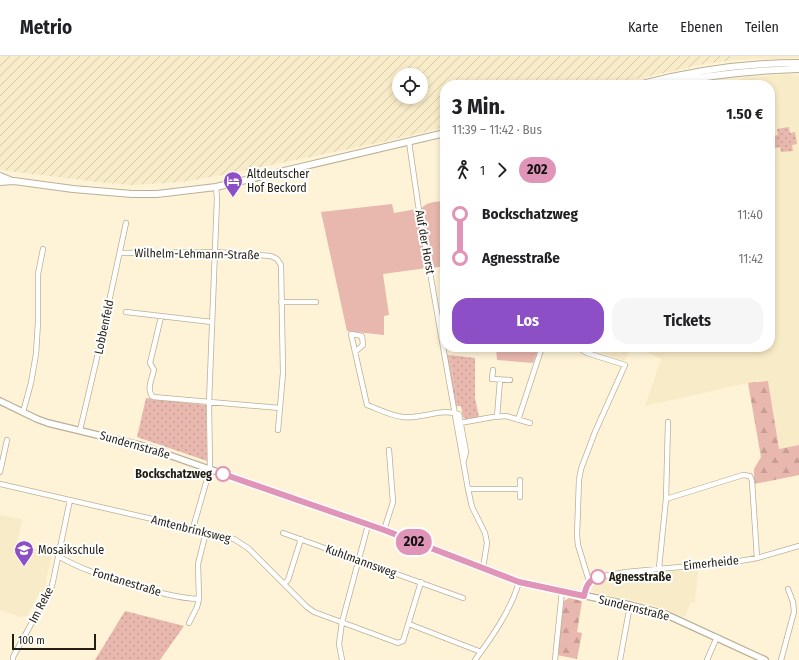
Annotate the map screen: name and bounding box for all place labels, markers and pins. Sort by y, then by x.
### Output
place label: Altdeutscher Hof Beckord [247,167,310,195]
hotel icon: Altdeutscher Hof Beckord [222,170,244,198]
marker: Bockschatzweg [215,466,231,482]
place label: Bockschatzweg [135,467,212,481]
school or university icon: Mosaikschule [13,539,35,567]
place label: Mosaikschule [38,543,104,557]
marker: Agnesstraße [590,569,606,585]
place label: Agnesstraße [608,570,671,584]

